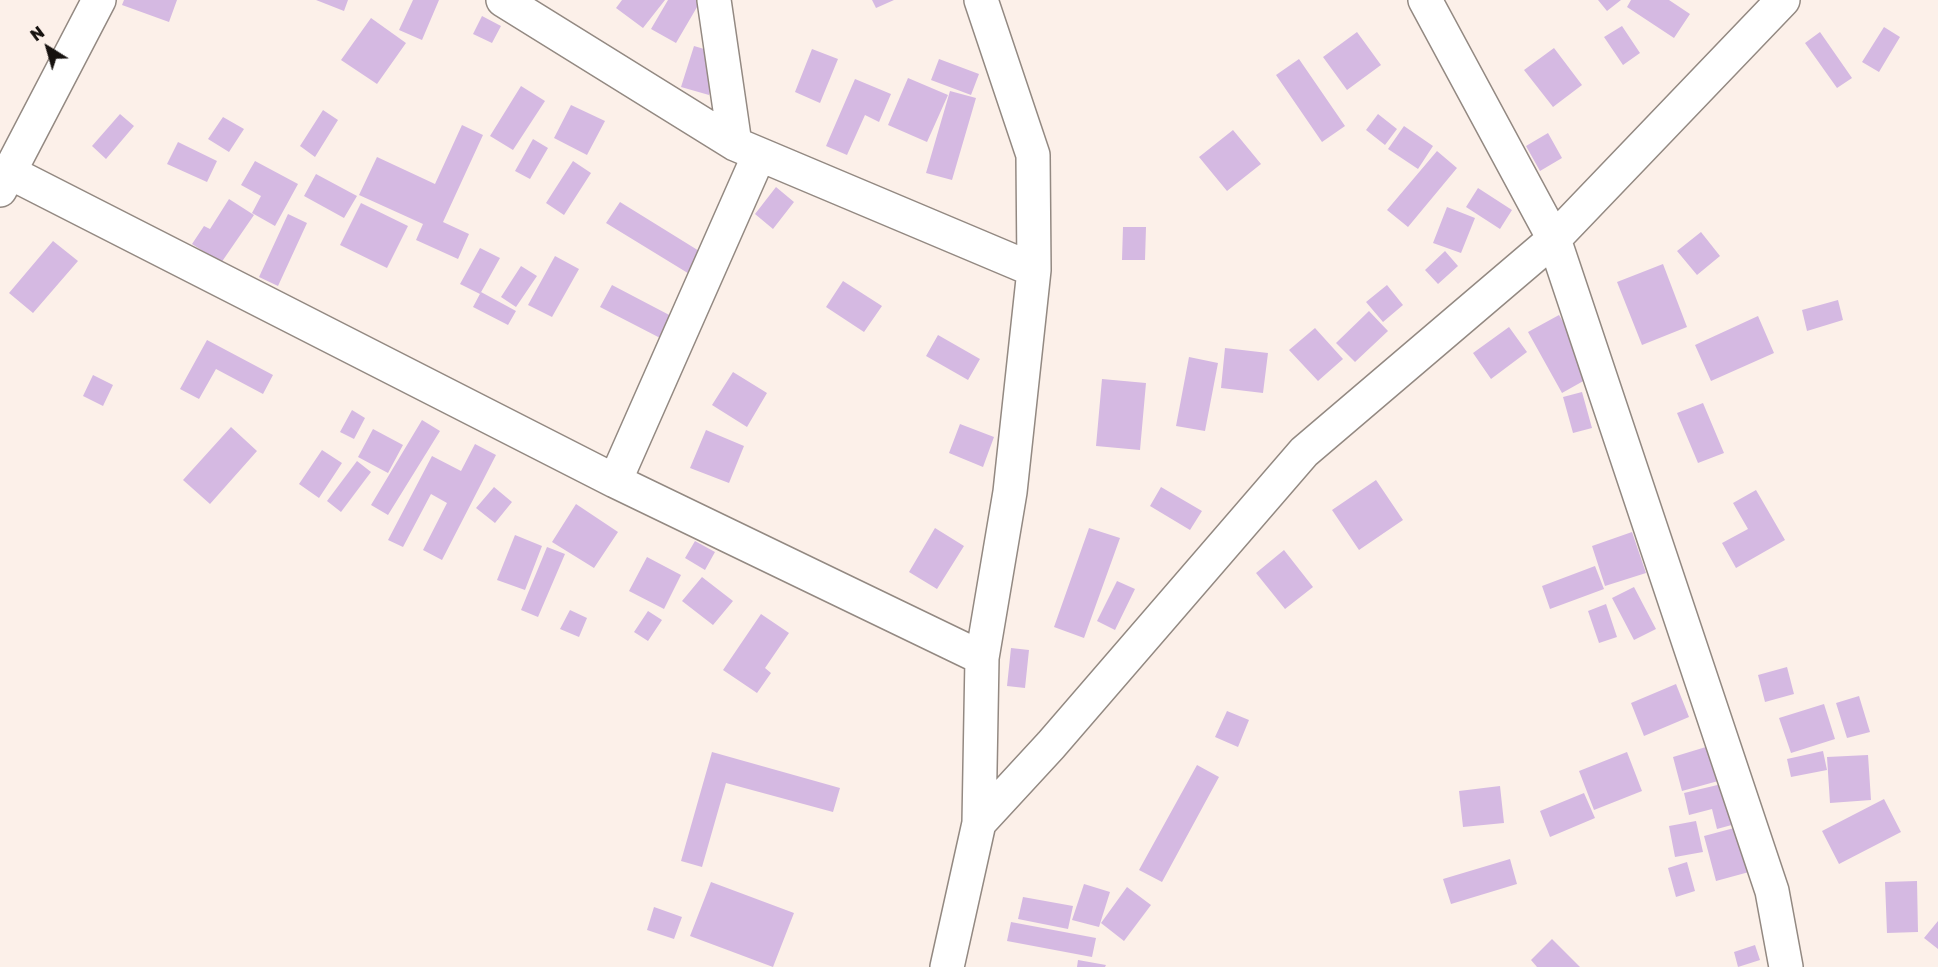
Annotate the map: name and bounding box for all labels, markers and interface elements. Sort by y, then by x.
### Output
north arrow [18,18,78,78]
text: N [26,22,48,45]

